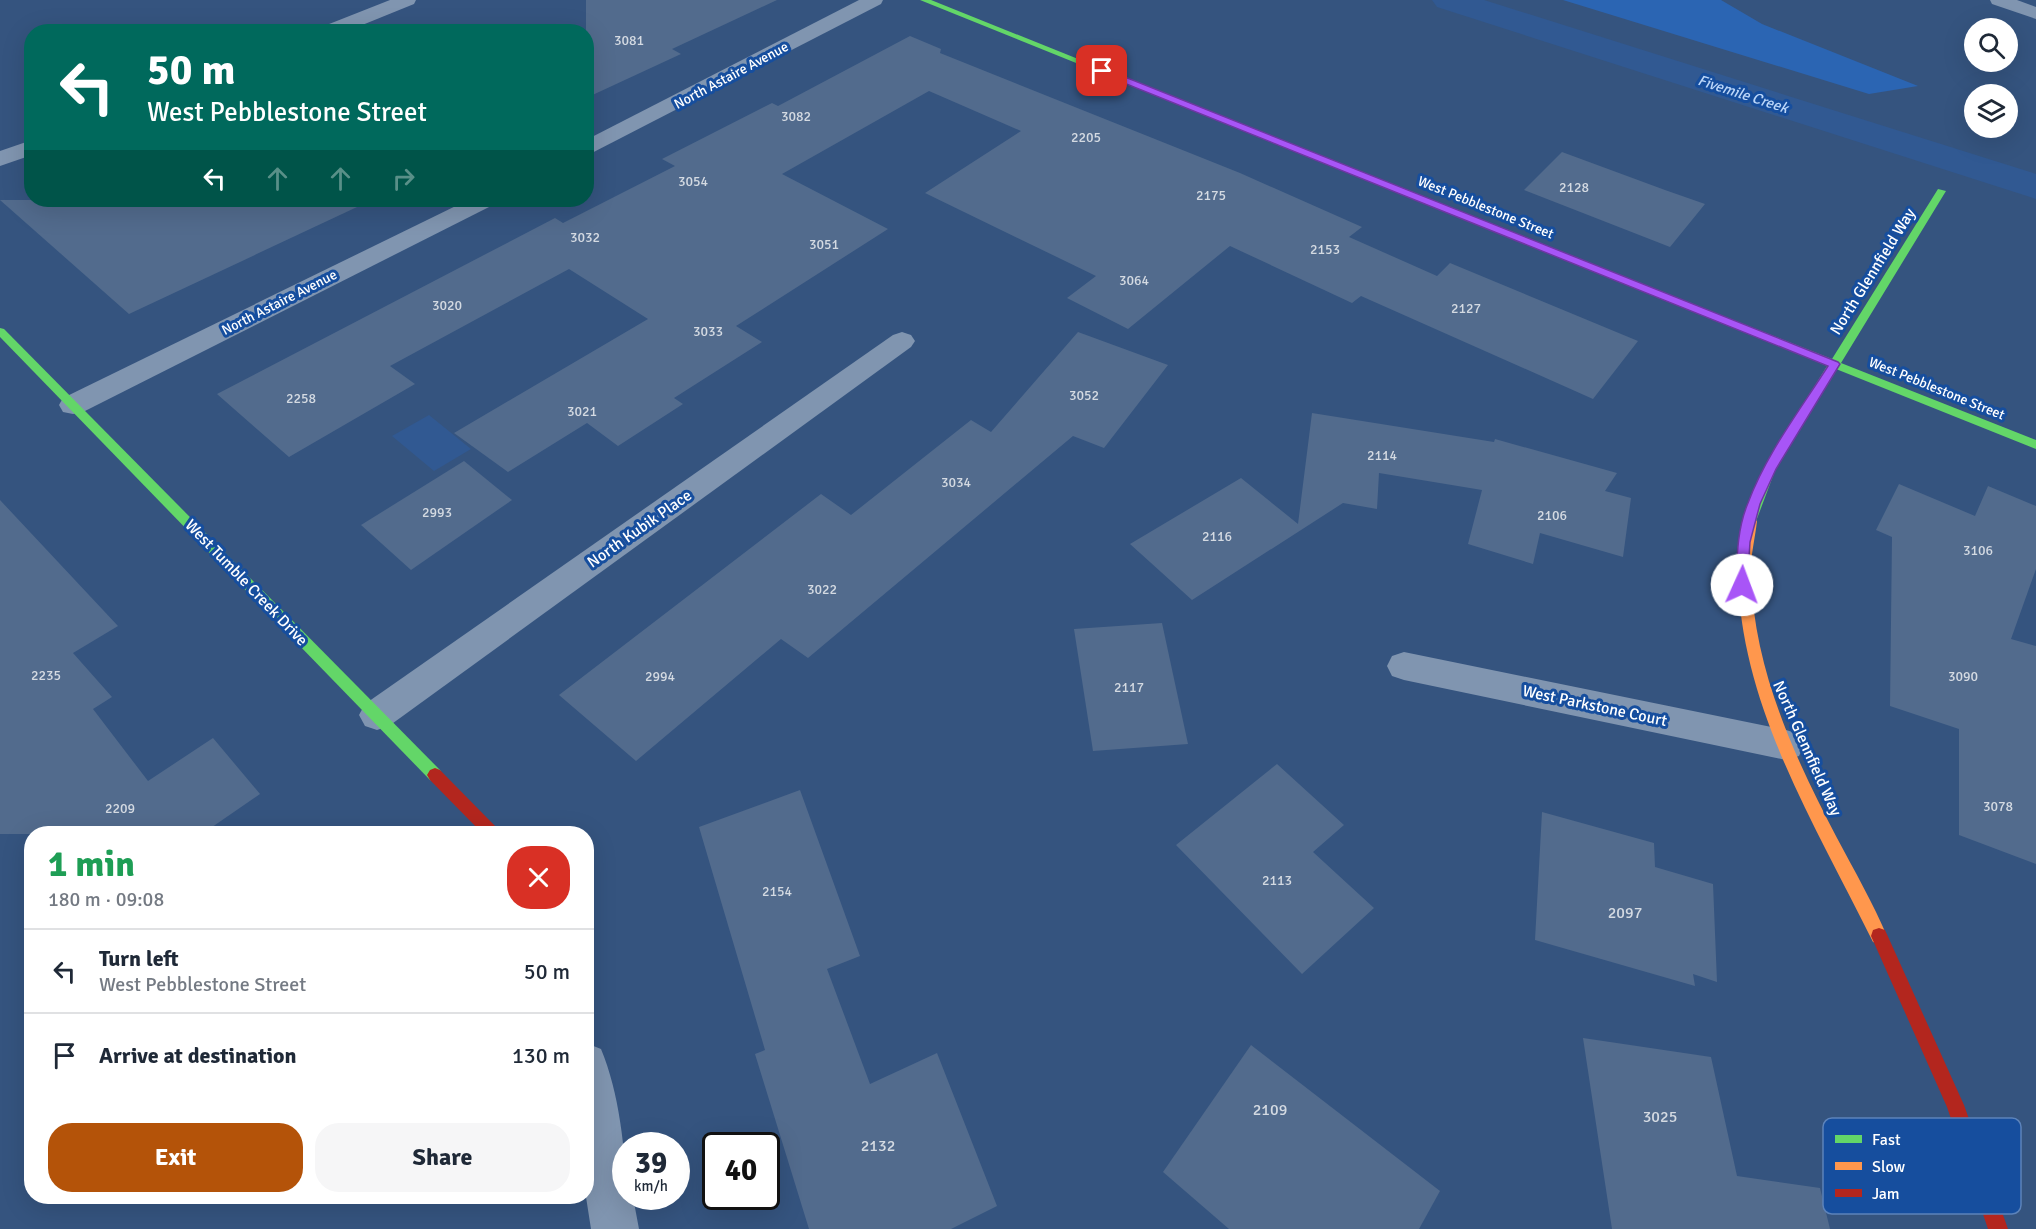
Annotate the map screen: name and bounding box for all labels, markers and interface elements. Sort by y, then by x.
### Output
map controls [1964,18,2018,138]
button: search [1964,18,2018,72]
house number: 3081 [614,32,644,49]
street label: North Astaire Avenue [671,38,791,113]
text: 50 m [147,45,236,96]
pin [1076,45,1127,96]
icon: left [48,48,126,126]
icon: arrive [1085,54,1118,87]
water label: Fivemile Creek [1696,71,1792,118]
button: layers [1964,84,2018,138]
text: West Pebblestone Street [147,96,427,129]
house number: 3082 [781,108,811,125]
house number: 2205 [1071,129,1101,146]
icon: left [198,162,231,195]
icon: ahead [261,162,294,195]
icon: ahead [324,162,357,195]
icon: right [387,162,420,195]
street label: West Pebblestone Street [1415,172,1556,243]
house number: 3054 [678,173,709,190]
house number: 2128 [1559,179,1589,196]
house number: 2175 [1196,187,1226,204]
street label: North Glennfield Way [1826,204,1920,339]
house number: 3032 [570,229,600,246]
house number: 3051 [809,236,839,253]
house number: 2153 [1310,241,1340,258]
street label: North Astaire Avenue [219,266,340,339]
house number: 3064 [1119,272,1150,289]
house number: 3020 [432,297,462,314]
house number: 2127 [1451,300,1481,317]
house number: 3033 [693,323,723,340]
street label: West Pebblestone Street [1866,353,2007,424]
house number: 3052 [1069,387,1099,404]
house number: 2258 [286,390,316,407]
house number: 3021 [567,403,597,420]
house number: 2114 [1367,447,1398,464]
house number: 3034 [941,474,972,491]
street label: North Kubik Place [584,485,696,572]
house number: 2993 [422,504,452,521]
house number: 2106 [1537,507,1567,524]
street label: West Tumble Creek Drive [181,515,312,650]
house number: 2116 [1202,528,1232,545]
house number: 3106 [1963,542,1993,559]
position arrow [1710,553,1774,617]
house number: 3022 [807,581,837,598]
house number: 2235 [31,667,61,684]
house number: 2994 [645,668,676,685]
house number: 3090 [1948,668,1978,685]
street label: North Glennfield Way [1768,678,1846,820]
house number: 2117 [1114,679,1144,696]
street label: West Parkstone Court [1521,681,1669,731]
house number: 3078 [1983,798,2013,815]
house number: 2209 [105,800,135,817]
text: 1 min [48,842,135,887]
button: close [507,846,570,909]
house number: 2113 [1262,872,1292,889]
house number: 2154 [762,883,793,900]
text: 180 m · 09:08 [48,887,164,912]
house number: 2097 [1608,903,1642,923]
text: Turn left [99,945,179,972]
icon: left [48,955,81,988]
text: 50 m [524,958,570,985]
text: West Pebblestone Street [99,972,306,997]
icon: arrive [48,1039,81,1072]
text: Arrive at destination [99,1042,296,1069]
text: 130 m [512,1042,570,1069]
house number: 2109 [1253,1100,1287,1120]
house number: 3025 [1643,1107,1677,1127]
legend [1823,1118,2021,1214]
button: Exit [48,1123,303,1192]
button: Share [315,1123,570,1192]
text: Fast [1872,1130,1901,1150]
speed limit sign: 40 [702,1132,780,1210]
house number: 2132 [861,1136,895,1156]
text: 39 [635,1145,667,1182]
text: Slow [1872,1157,1906,1177]
text: km/h [634,1177,668,1195]
text: Jam [1872,1184,1900,1204]

